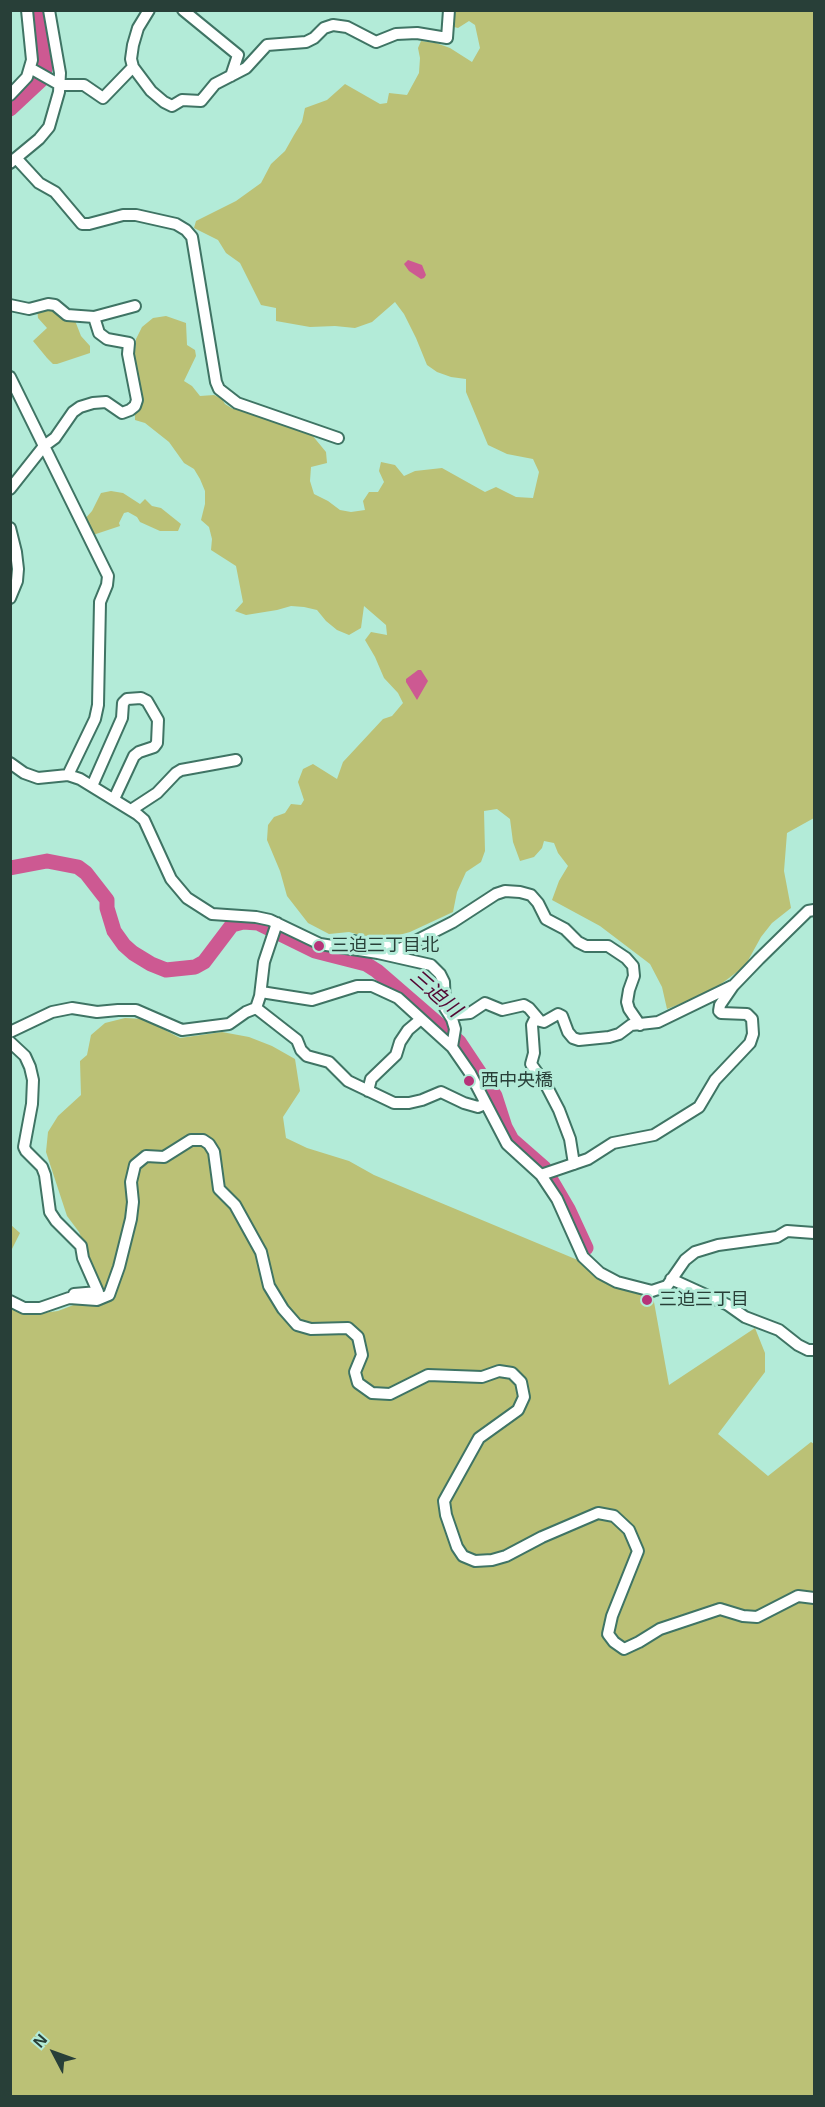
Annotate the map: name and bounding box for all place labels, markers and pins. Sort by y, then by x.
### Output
place label: 三迫三丁目北 [331,935,439,957]
marker: 三迫三丁目北 [312,939,326,953]
place label: 西中央橋 [481,1070,553,1092]
marker: 西中央橋 [462,1074,476,1088]
place label: 三迫三丁目 [659,1289,749,1311]
marker: 三迫三丁目 [640,1293,654,1307]

